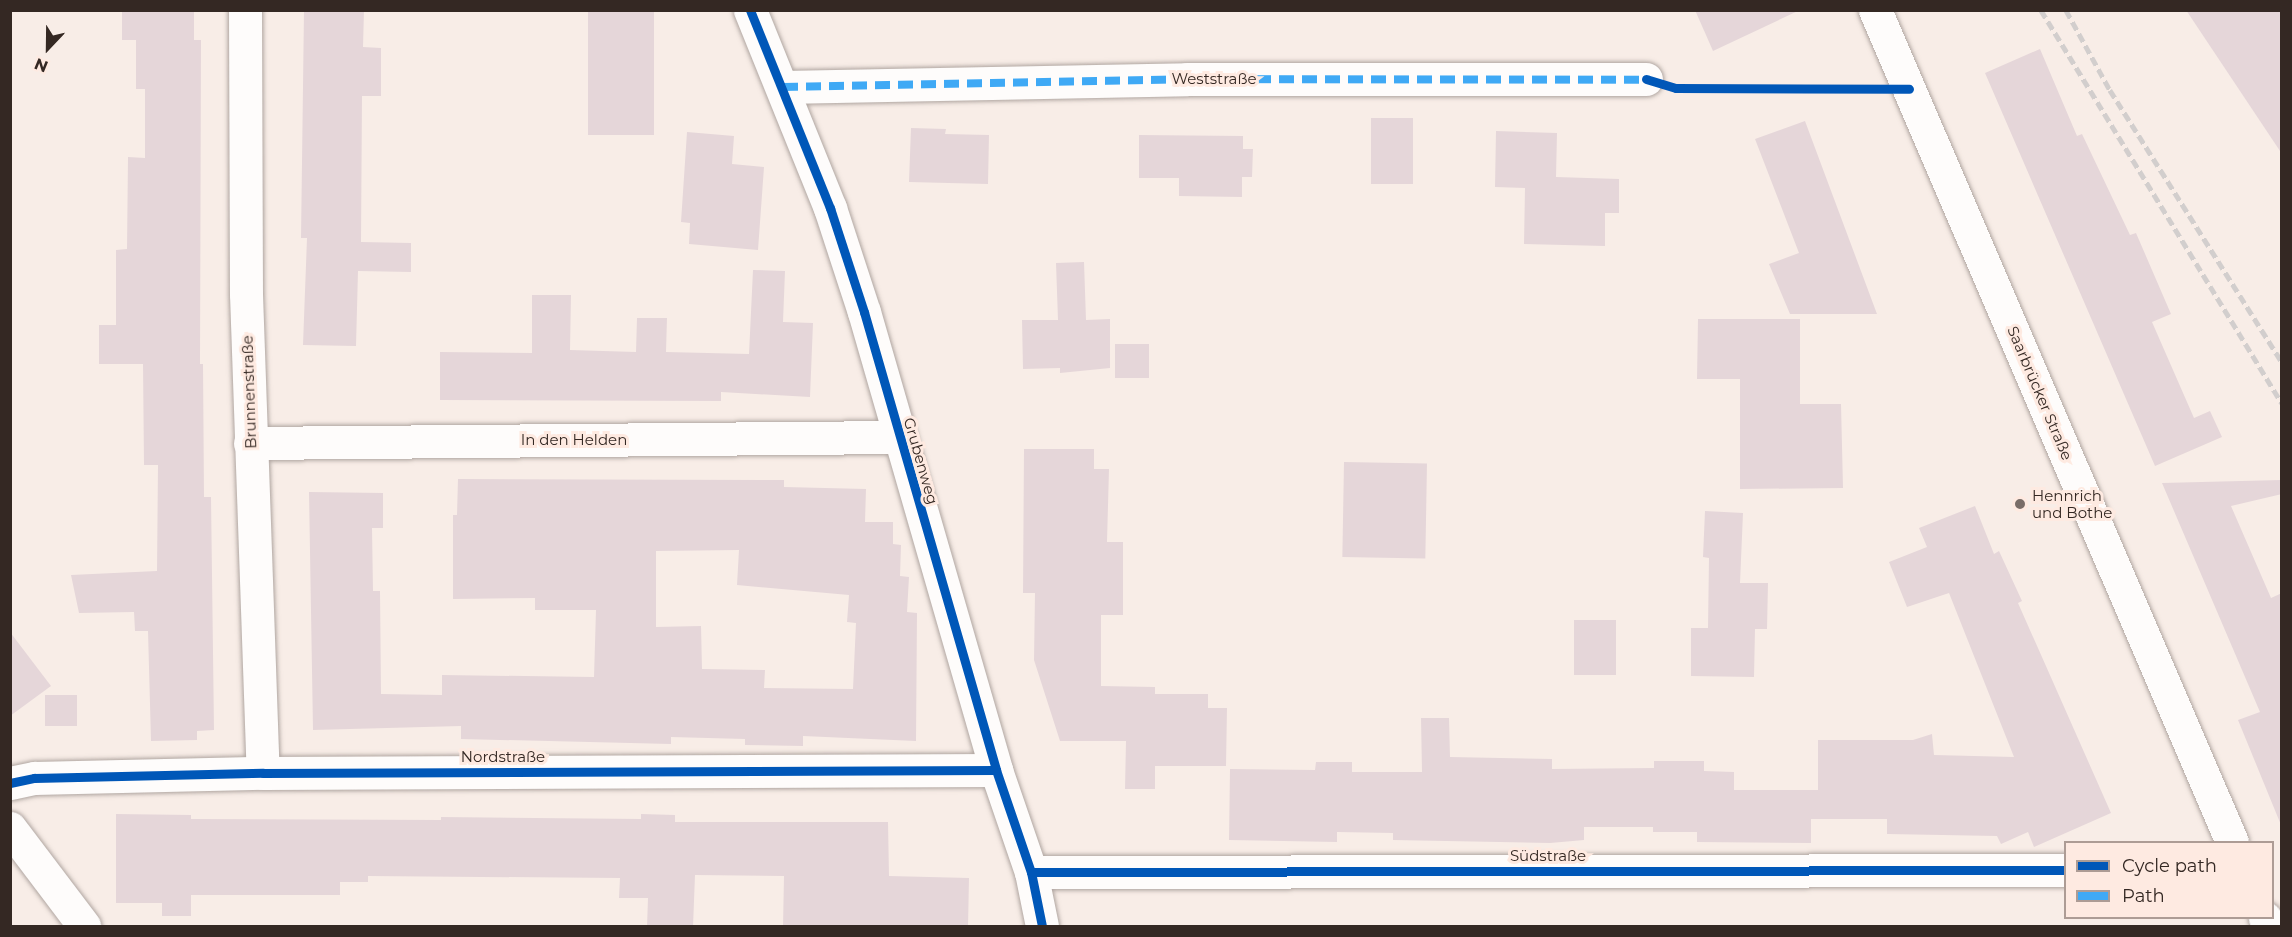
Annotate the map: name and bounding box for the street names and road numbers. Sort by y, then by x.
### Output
street label: Weststraße [1171,70,1257,88]
street label: Saarbrücker Straße [2004,323,2076,463]
street label: Brunnenstraße [238,335,260,449]
street label: Grubenweg [900,416,942,506]
street label: In den Helden [521,431,627,449]
street label: Nordstraße [461,748,545,766]
street label: Südstraße [1510,847,1586,865]

